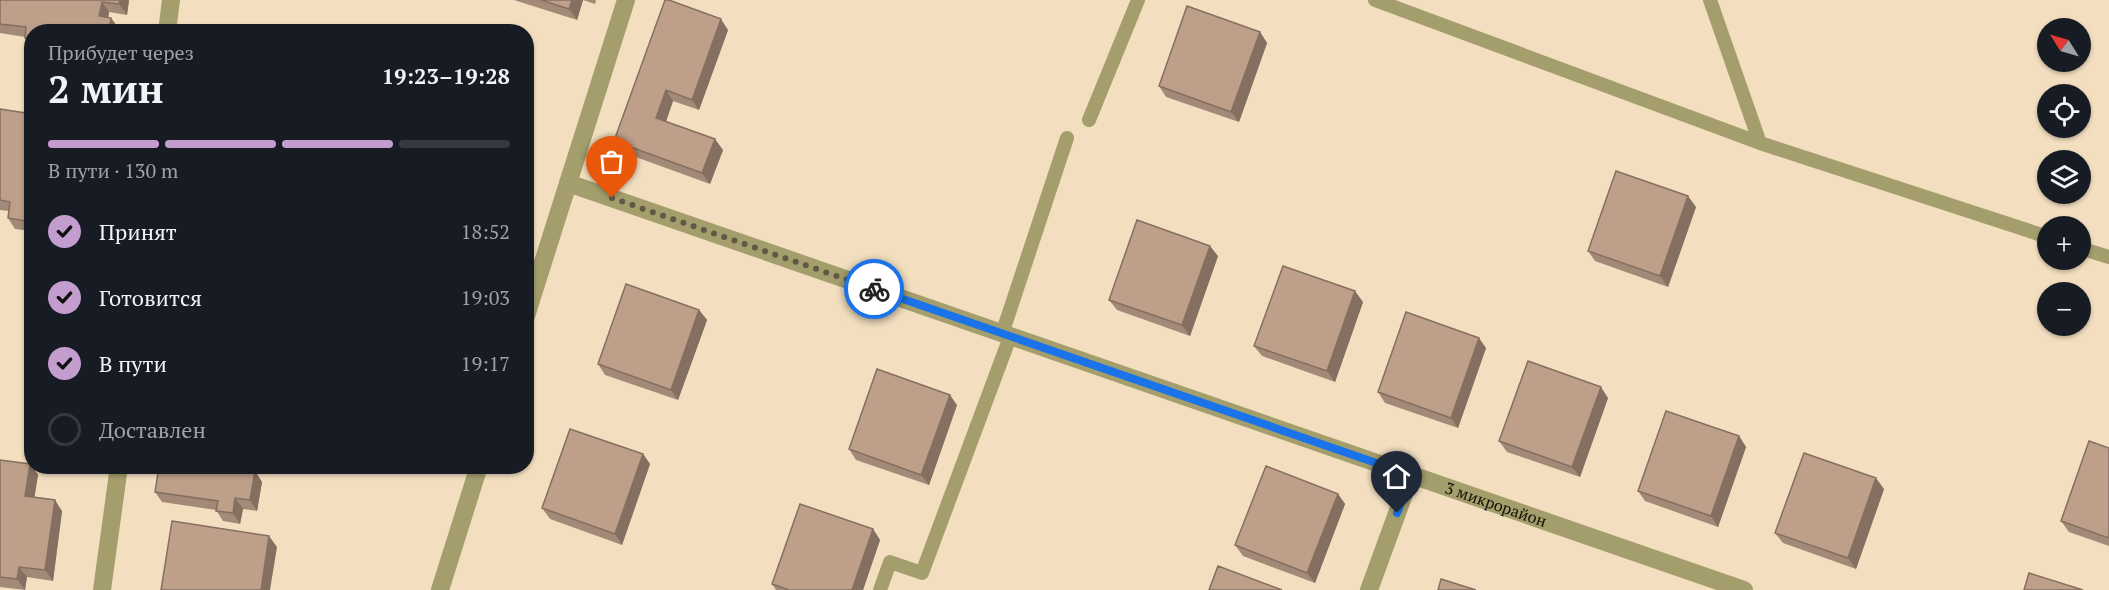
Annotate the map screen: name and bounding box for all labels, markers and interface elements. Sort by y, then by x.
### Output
north arrow [2037,18,2091,72]
map controls [2037,18,2091,336]
text: Прибудет через [48,39,194,66]
text: 19:23–19:28 [382,61,510,90]
text: 2 мин [48,62,164,114]
button: locate [2037,84,2091,138]
pin [586,136,637,198]
icon: bag [595,145,628,178]
button: layers [2037,150,2091,204]
text: В пути · 130 m [48,157,178,184]
icon: check [48,215,81,248]
button: + [2037,216,2091,270]
text: Принят [99,217,177,246]
text: 18:52 [461,218,510,245]
courier [844,259,904,319]
icon: bike [858,273,891,306]
icon: check [48,281,81,314]
button: − [2037,282,2091,336]
text: Готовится [99,283,202,312]
text: 19:03 [461,284,510,311]
icon: check [48,347,81,380]
text: В пути [99,349,167,378]
text: 19:17 [461,350,510,377]
text: Доставлен [99,415,206,444]
pin [1371,451,1422,513]
icon: home [1380,460,1413,493]
street label: 3 микрорайон [1442,476,1550,532]

